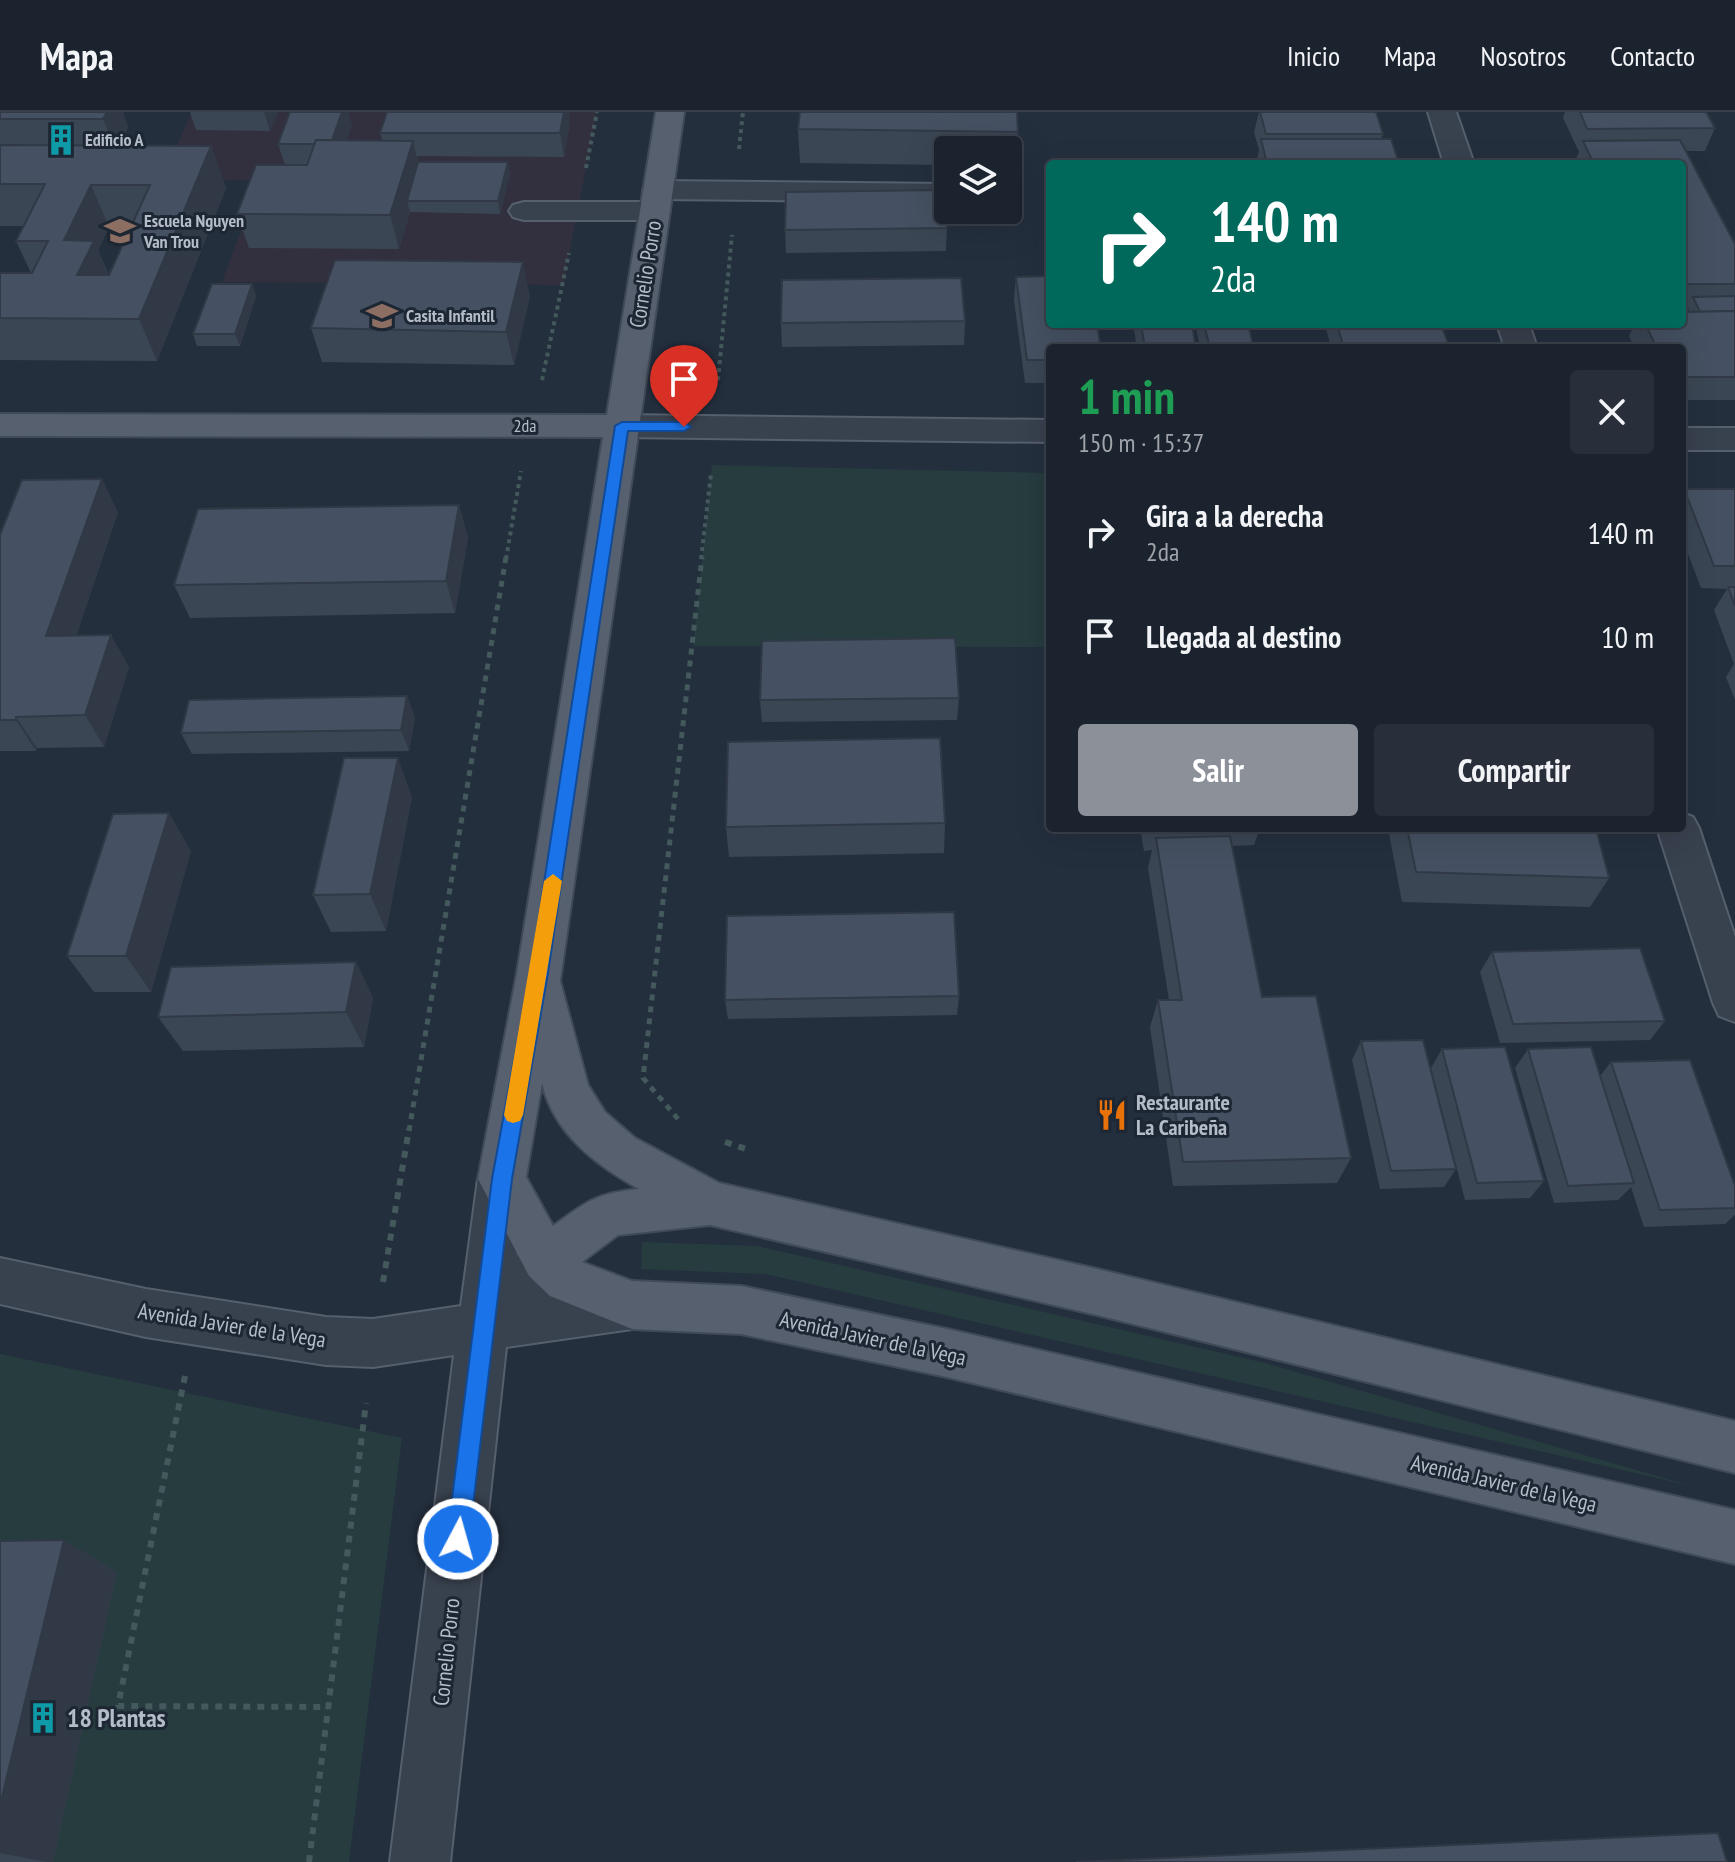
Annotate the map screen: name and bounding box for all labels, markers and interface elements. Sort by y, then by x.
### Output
text: Mapa [40,31,114,80]
text: Inicio [1287,37,1340,74]
text: Mapa [1384,37,1436,74]
text: Nosotros [1480,37,1566,74]
text: Contacto [1610,37,1695,74]
building icon: Edificio A [44,123,78,157]
place label: Edificio A [85,128,145,151]
map controls [934,136,1022,224]
button: layers [934,136,1022,224]
text: 140 m [1210,185,1339,257]
icon: right [1078,192,1182,296]
place label: Escuela Nguyen Van Trou [143,209,244,253]
school or university icon: Escuela Nguyen Van Trou [103,214,137,248]
street label: Cornelio Porro [623,218,667,330]
text: 2da [1210,255,1256,302]
school or university icon: Casita Infantil [365,299,399,333]
place label: Casita Infantil [406,304,495,327]
pin [650,345,718,427]
icon: arrive [662,357,706,401]
text: 1 min [1078,365,1175,427]
button: close [1570,370,1654,454]
street label: 2da [513,414,537,437]
text: 150 m · 15:37 [1078,426,1204,459]
text: Gira a la derecha [1146,496,1324,535]
icon: right [1078,510,1122,554]
text: 140 m [1588,513,1654,552]
text: 2da [1146,535,1179,568]
icon: arrive [1078,614,1122,658]
text: Llegada al destino [1146,617,1341,656]
text: 10 m [1601,617,1654,656]
button: Salir [1078,724,1358,816]
button: Compartir [1374,724,1654,816]
place label: Restaurante La Caribeña [1136,1088,1230,1141]
restaurant icon: Restaurante La Caribeña [1095,1098,1129,1132]
street label: Avenida Javier de la Vega [136,1296,328,1354]
street label: Avenida Javier de la Vega [777,1305,969,1371]
street label: Avenida Javier de la Vega [1408,1448,1600,1518]
position arrow [416,1497,500,1581]
street label: Cornelio Porro [426,1597,466,1707]
building icon: 18 Plantas [26,1701,60,1735]
place label: 18 Plantas [67,1701,166,1734]

